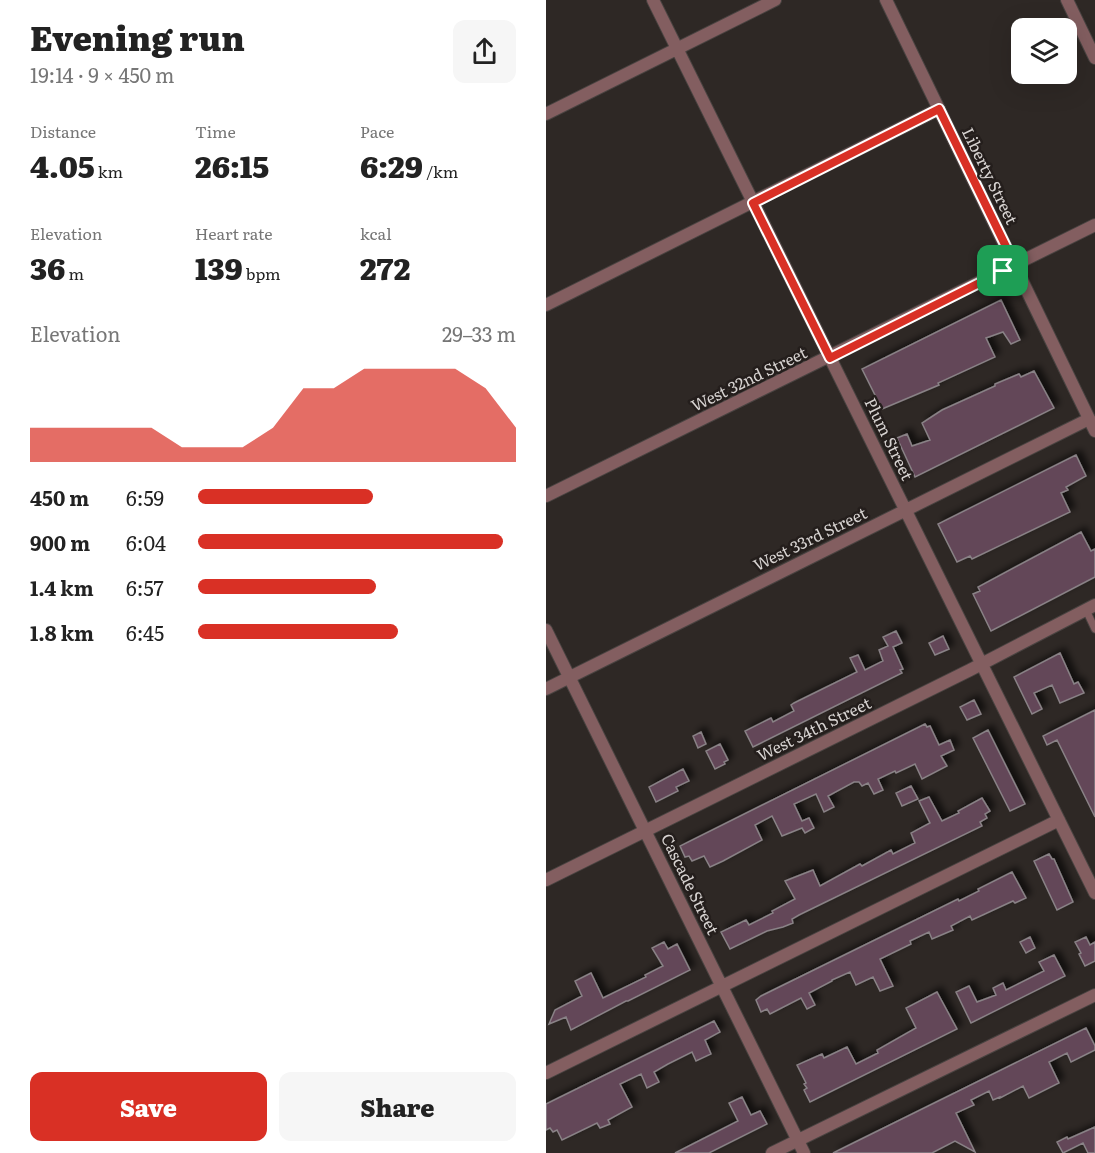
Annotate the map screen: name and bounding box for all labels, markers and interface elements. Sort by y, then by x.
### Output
text: Evening run [30,12,245,61]
map controls [1011,18,1077,84]
button: layers [1011,18,1077,84]
button: share [453,20,516,83]
text: 19:14 · 9 × 450 m [30,59,175,89]
text: Distance [30,119,96,143]
text: Time [195,119,236,143]
text: Pace [360,119,394,143]
street label: Liberty Street [957,123,1025,229]
text: 4.05 [30,143,95,187]
text: 26:15 [195,143,269,187]
text: 6:29 [360,143,423,187]
text: km [95,159,123,183]
text: /km [423,159,458,183]
text: Elevation [30,221,102,245]
text: Heart rate [195,221,273,245]
text: kcal [360,221,392,245]
text: 36 [30,245,65,289]
text: 139 [195,245,243,289]
text: 272 [360,245,410,289]
pin [977,245,1028,296]
icon: arrive [986,254,1019,287]
text: m [65,261,84,285]
text: bpm [243,261,281,285]
text: Elevation [30,318,120,348]
text: 29–33 m [442,318,516,348]
street label: West 32nd Street [686,339,811,417]
street label: Plum Street [860,393,921,484]
text: 450 m [30,482,89,512]
text: 6:59 [126,482,164,512]
street label: West 33rd Street [749,500,871,576]
text: 900 m [30,527,90,557]
text: 6:04 [126,527,166,557]
text: 1.4 km [30,572,94,602]
text: 6:57 [126,572,164,602]
text: 1.8 km [30,617,94,647]
text: 6:45 [126,617,164,647]
street label: West 34th Street [752,690,875,766]
street label: Cascade Street [656,829,726,939]
button: Save [30,1072,267,1141]
button: Share [279,1072,516,1141]

